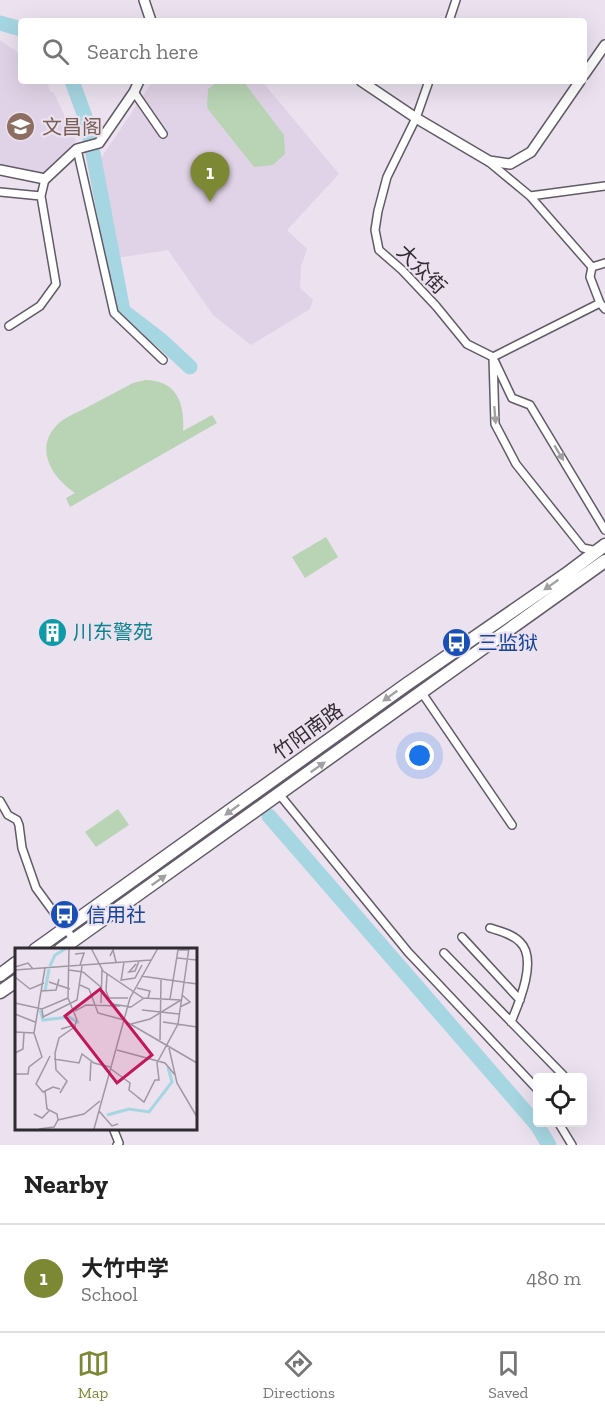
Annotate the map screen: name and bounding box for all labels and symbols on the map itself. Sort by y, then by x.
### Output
school or university icon: 文昌阁 [5,111,37,143]
place label: 文昌阁 [42,115,102,139]
pin: 1 [190,152,230,202]
street label: 大众街 [392,239,452,299]
one-way arrow [490,406,500,425]
one-way arrow [554,445,565,461]
one-way arrow [543,579,559,591]
building icon: 川东警苑 [36,616,68,648]
place label: 川东警苑 [73,620,153,644]
bus stop icon: 三监狱 [441,627,473,659]
place label: 三监狱 [478,631,538,655]
one-way arrow [383,690,398,702]
street label: 竹阳南路 [269,698,347,764]
your location [405,741,434,770]
one-way arrow [309,761,325,773]
one-way arrow [224,804,240,816]
one-way arrow [150,874,166,886]
bus stop icon: 信用社 [49,899,81,931]
place label: 信用社 [86,903,146,927]
inset map [15,948,196,1130]

